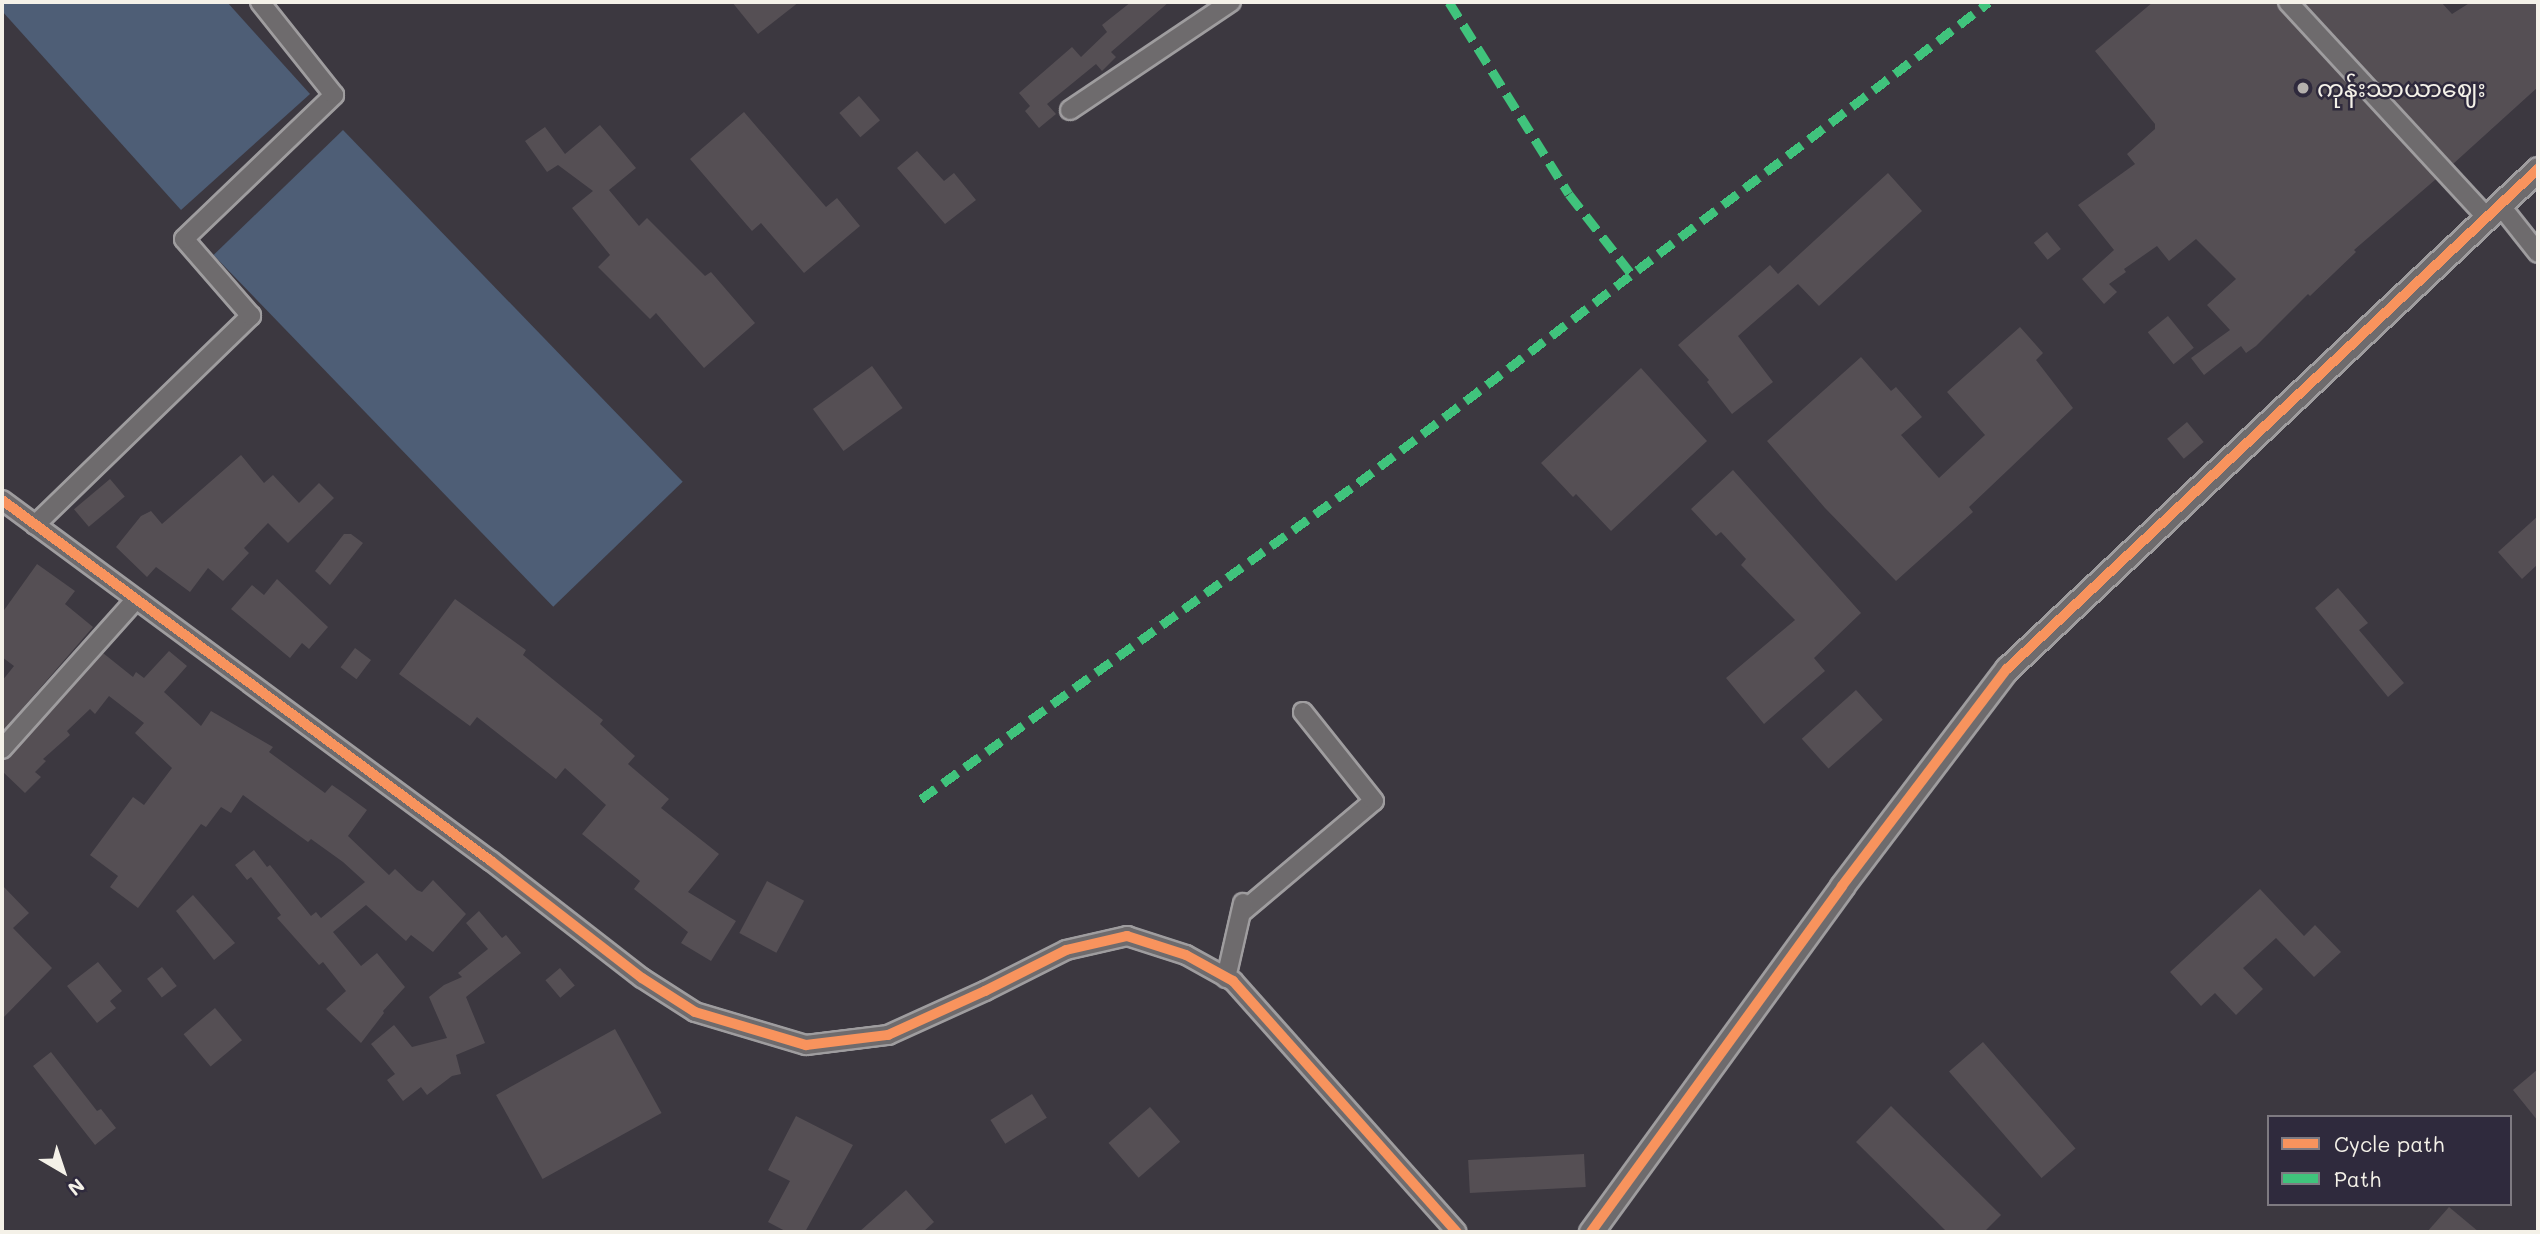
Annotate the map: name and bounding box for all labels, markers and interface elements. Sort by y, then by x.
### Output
place label: ကုန်းသာယာဈေး [2317,74,2486,102]
marker: ကုန်းသာယာဈေး [2295,80,2311,96]
legend [2267,1115,2512,1206]
text: Cycle path [2334,1130,2444,1157]
north arrow [28,1136,98,1206]
text: Path [2334,1165,2381,1192]
text: N [63,1173,90,1202]

